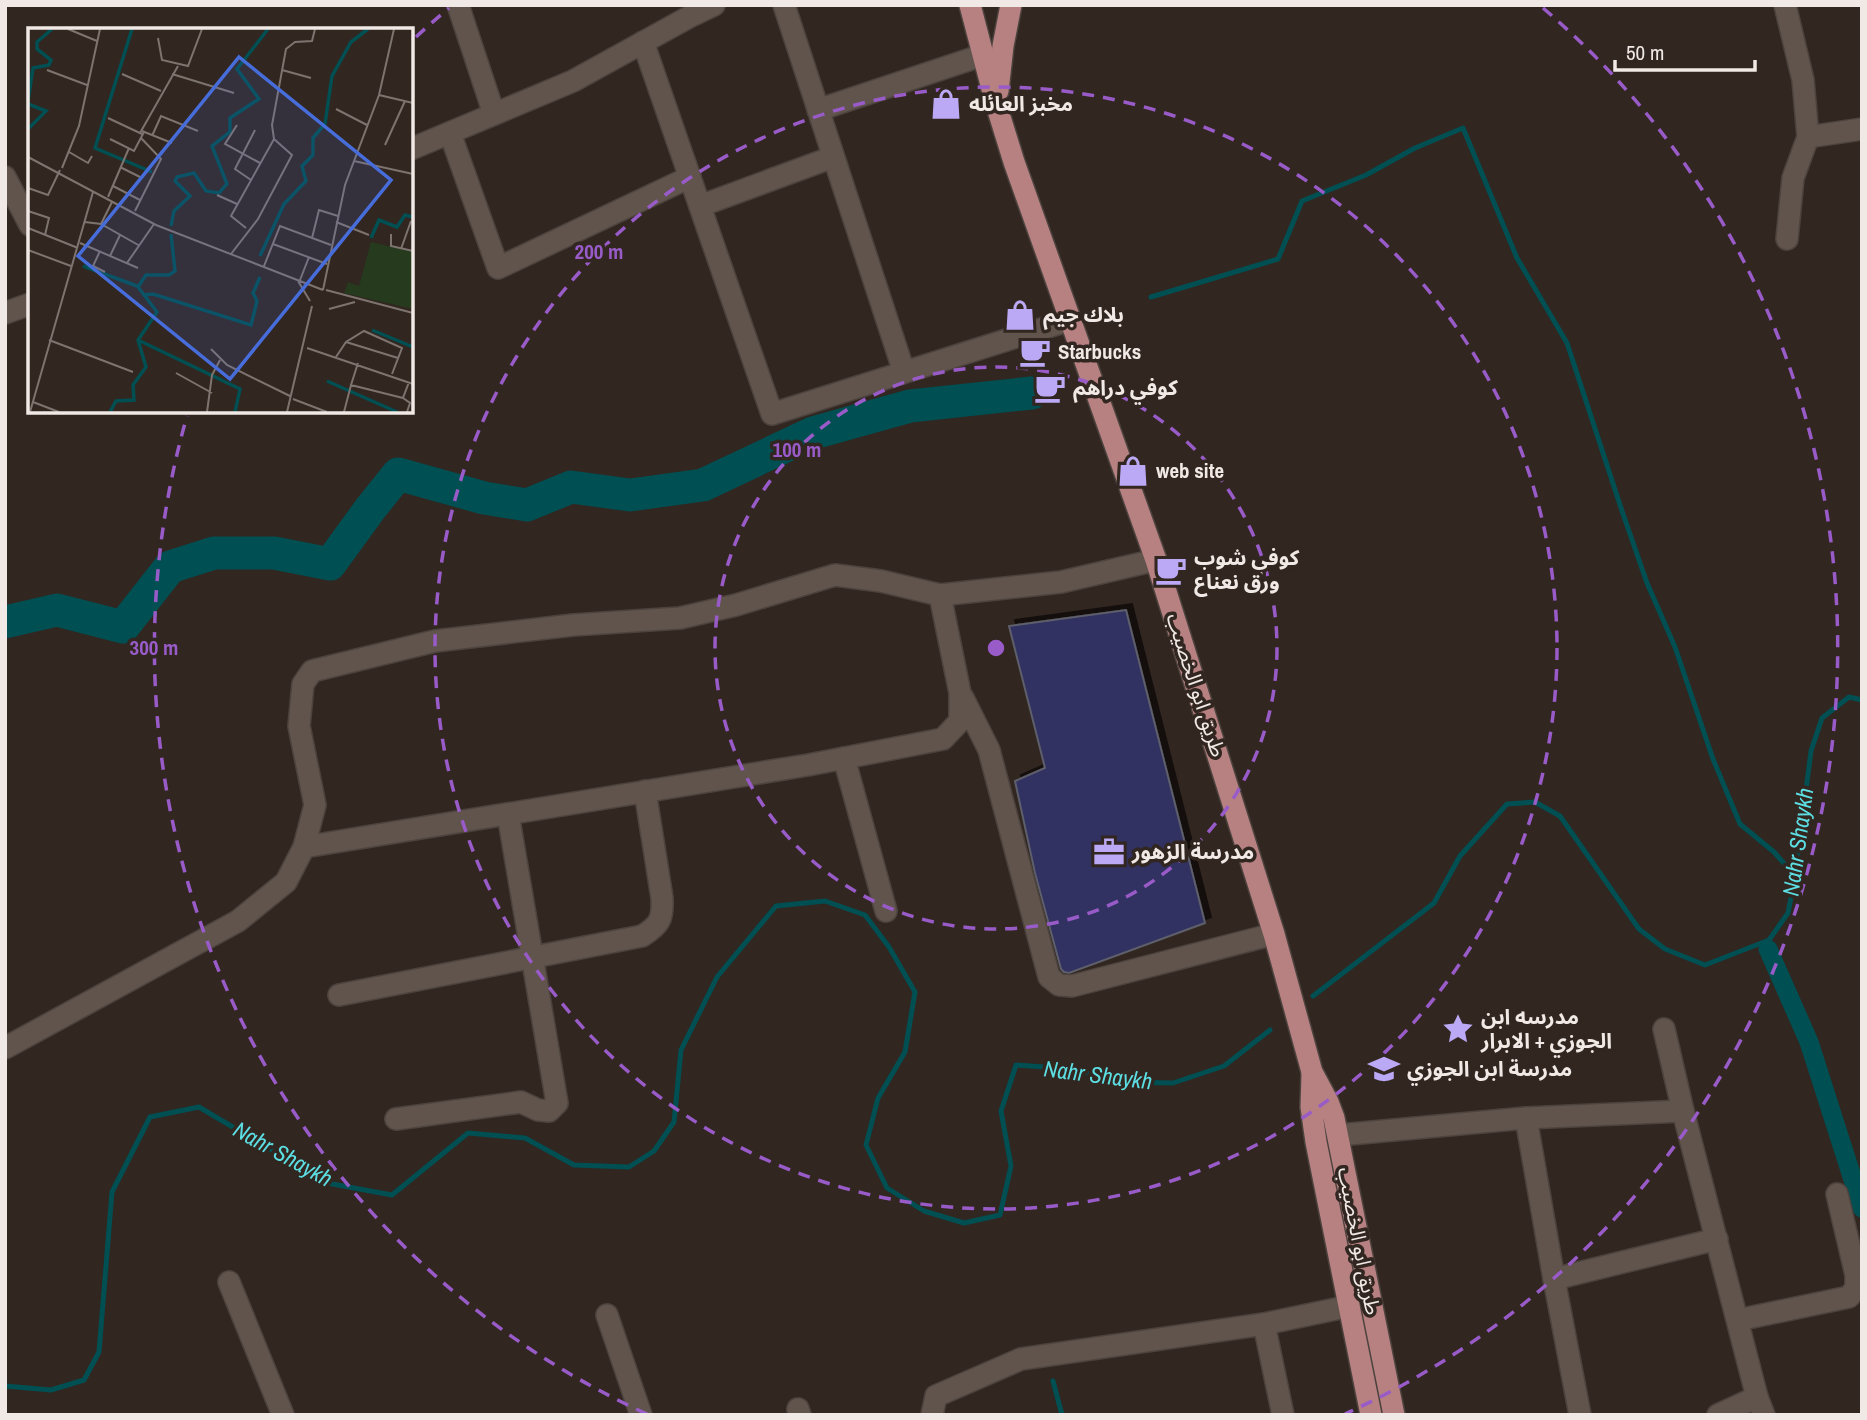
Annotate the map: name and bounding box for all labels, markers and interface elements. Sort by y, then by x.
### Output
inset map [28,28,413,413]
scale bar [1615,28,1755,72]
text: 50 m [1626,38,1664,67]
shop icon: مخبز العائله [929,87,963,121]
place label: مخبز العائله [969,89,1073,118]
text: 200 m [575,237,623,266]
shop icon: بلاك جيم [1003,298,1037,332]
place label: بلاك جيم [1043,300,1124,330]
cafe icon: Starbucks [1018,335,1052,369]
place label: Starbucks [1058,337,1141,366]
cafe icon: كوفي دراهم [1033,371,1067,405]
place label: كوفي دراهم [1073,373,1178,405]
text: 100 m [773,435,821,464]
shop icon: web site [1116,454,1150,488]
place label: web site [1156,456,1224,485]
place label: كوفي شوب ورق نعناع [1194,543,1300,597]
cafe icon: كوفي شوب ورق نعناع [1154,553,1188,587]
street label: طريق ابو الخصيب [1160,609,1233,761]
text: 300 m [130,633,178,662]
centre of rings [984,636,1008,660]
water label: Nahr Shaykh [1775,786,1820,898]
office icon: مدرسة الزهور [1092,835,1126,869]
place label: مدرسة الزهور [1131,837,1254,866]
place label: مدرسه ابن الجوزي + الابرار [1480,1002,1612,1058]
place icon: مدرسه ابن الجوزي + الابرار [1441,1012,1475,1046]
water label: Nahr Shaykh [1042,1052,1154,1097]
school or university icon: مدرسة ابن الجوزي [1367,1052,1401,1086]
place label: مدرسة ابن الجوزي [1407,1054,1572,1086]
water label: Nahr Shaykh [228,1114,338,1194]
street label: طريق ابو الخصيب [1331,1165,1388,1317]

